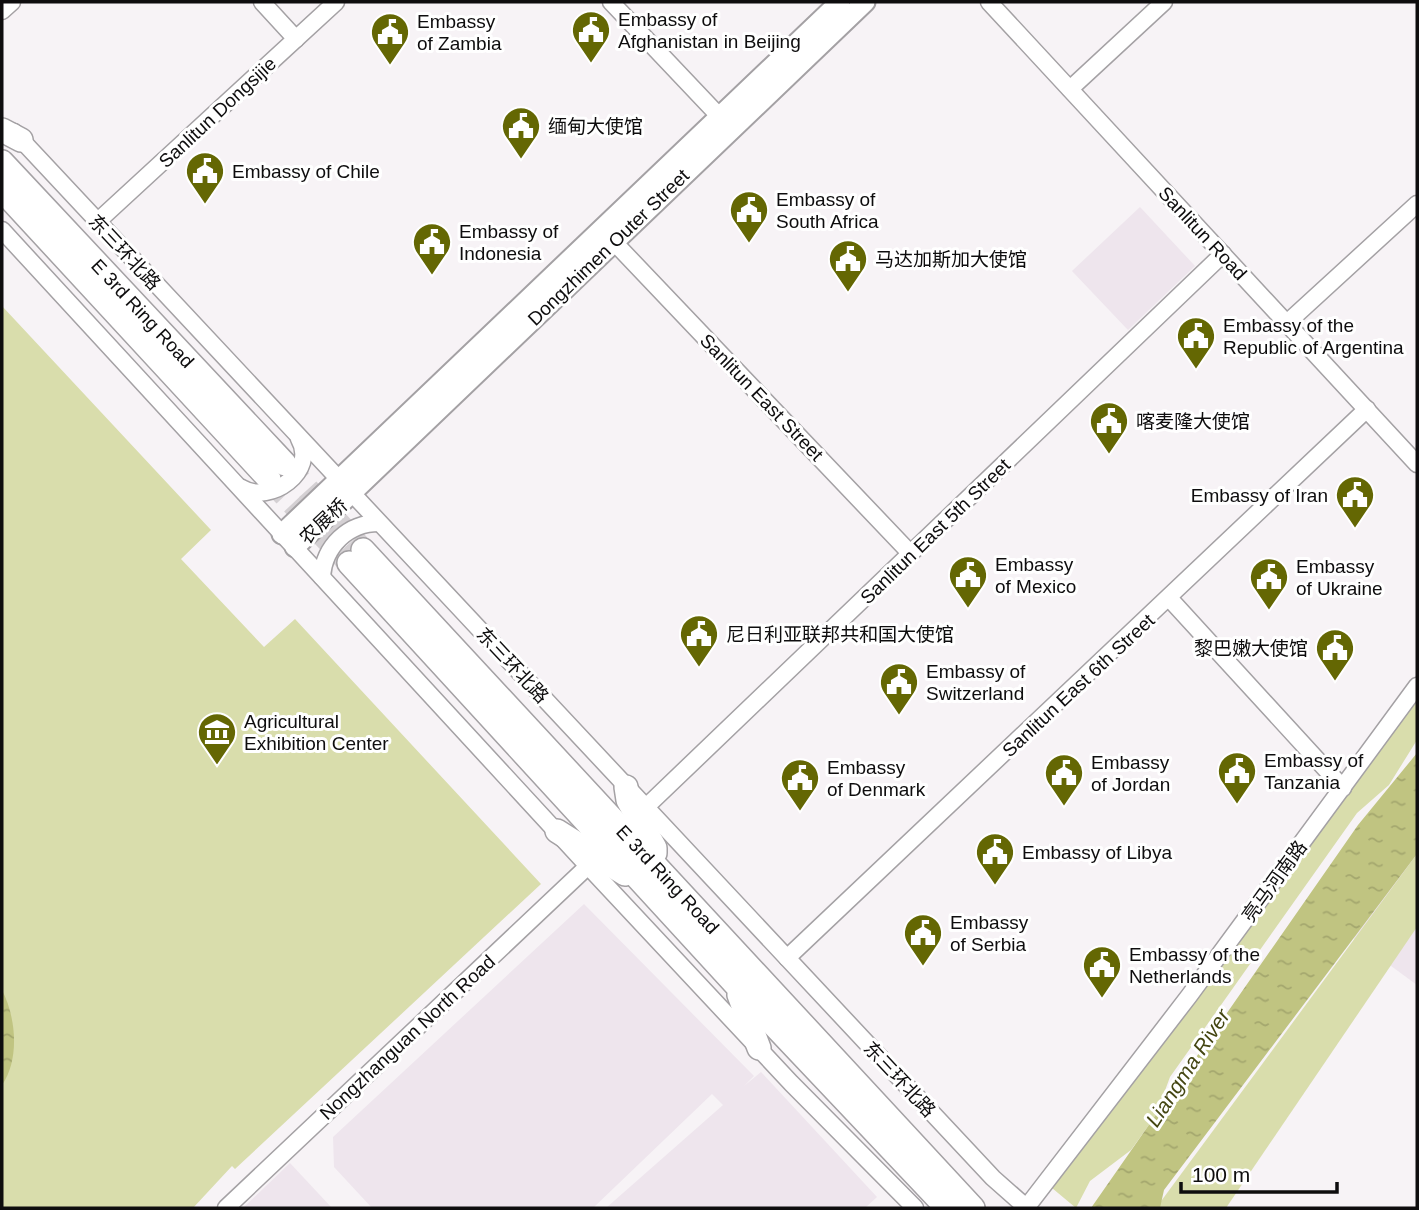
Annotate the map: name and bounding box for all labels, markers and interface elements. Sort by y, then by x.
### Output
public building icon: Embassy of Afghanistan in Beijing [570,9,612,64]
place label: Embassy of Afghanistan in Beijing [618,9,801,52]
public building icon: Embassy of Zambia [369,11,411,66]
place label: Embassy of Zambia [417,11,502,54]
street label: Sanlitun Dongsijie [155,53,280,172]
public building icon: 缅甸大使馆 [500,105,542,160]
place label: 缅甸大使馆 [548,116,643,137]
public building icon: Embassy of Chile [184,150,226,205]
place label: Embassy of Chile [232,161,380,182]
street label: Dongzhimen Outer Street [524,164,694,330]
street label: Sanlitun Road [1154,183,1251,284]
public building icon: Embassy of South Africa [728,189,770,244]
place label: Embassy of South Africa [776,189,879,232]
street label: 东三环北路 [85,210,165,294]
public building icon: Embassy of Indonesia [411,221,453,276]
place label: Embassy of Indonesia [459,221,559,264]
public building icon: 马达加斯加大使馆 [827,238,869,293]
place label: 马达加斯加大使馆 [875,249,1027,270]
street label: E 3rd Ring Road [87,255,198,372]
public building icon: Embassy of the Republic of Argentina [1175,315,1217,370]
place label: Embassy of the Republic of Argentina [1223,315,1404,358]
street label: Sanlitun East Street [696,330,828,466]
public building icon: 喀麦隆大使馆 [1088,400,1130,455]
place label: 喀麦隆大使馆 [1136,411,1250,432]
street label: Sanlitun East 5th Street [856,454,1015,608]
public building icon: Embassy of Iran [1334,474,1376,529]
place label: Embassy of Iran [1191,485,1328,506]
street label: 农展桥 [295,494,351,548]
public building icon: Embassy of Mexico [947,554,989,609]
place label: Embassy of Mexico [995,554,1076,597]
public building icon: Embassy of Ukraine [1248,556,1290,611]
place label: Embassy of Ukraine [1296,556,1383,599]
street label: Sanlitun East 6th Street [998,609,1159,761]
public building icon: 尼日利亚联邦共和国大使馆 [678,613,720,668]
street label: 东三环北路 [473,623,553,707]
place label: 尼日利亚联邦共和国大使馆 [726,624,954,645]
public building icon: 黎巴嫩大使馆 [1314,627,1356,682]
place label: 黎巴嫩大使馆 [1194,638,1308,659]
public building icon: Embassy of Switzerland [878,661,920,716]
place label: Embassy of Switzerland [926,661,1026,704]
museum icon: Agricultural Exhibition Center [196,711,238,766]
place label: Agricultural Exhibition Center [244,711,389,754]
public building icon: Embassy of Tanzania [1216,750,1258,805]
place label: Embassy of Tanzania [1264,750,1364,793]
public building icon: Embassy of Jordan [1043,752,1085,807]
place label: Embassy of Jordan [1091,752,1170,795]
public building icon: Embassy of Denmark [779,757,821,812]
place label: Embassy of Denmark [827,757,926,800]
street label: E 3rd Ring Road [612,821,723,938]
public building icon: Embassy of Libya [974,831,1016,886]
street label: 亮马河南路 [1238,837,1311,926]
place label: Embassy of Libya [1022,842,1172,863]
public building icon: Embassy of Serbia [902,912,944,967]
place label: Embassy of Serbia [950,912,1029,955]
public building icon: Embassy of the Netherlands [1081,944,1123,999]
place label: Embassy of the Netherlands [1129,944,1260,987]
street label: Nongzhanguan North Road [316,951,499,1124]
water label: Liangma River [1141,1004,1235,1131]
street label: 东三环北路 [860,1037,940,1121]
scale bar [1181,1150,1337,1194]
text: 100 m [1192,1163,1250,1186]

